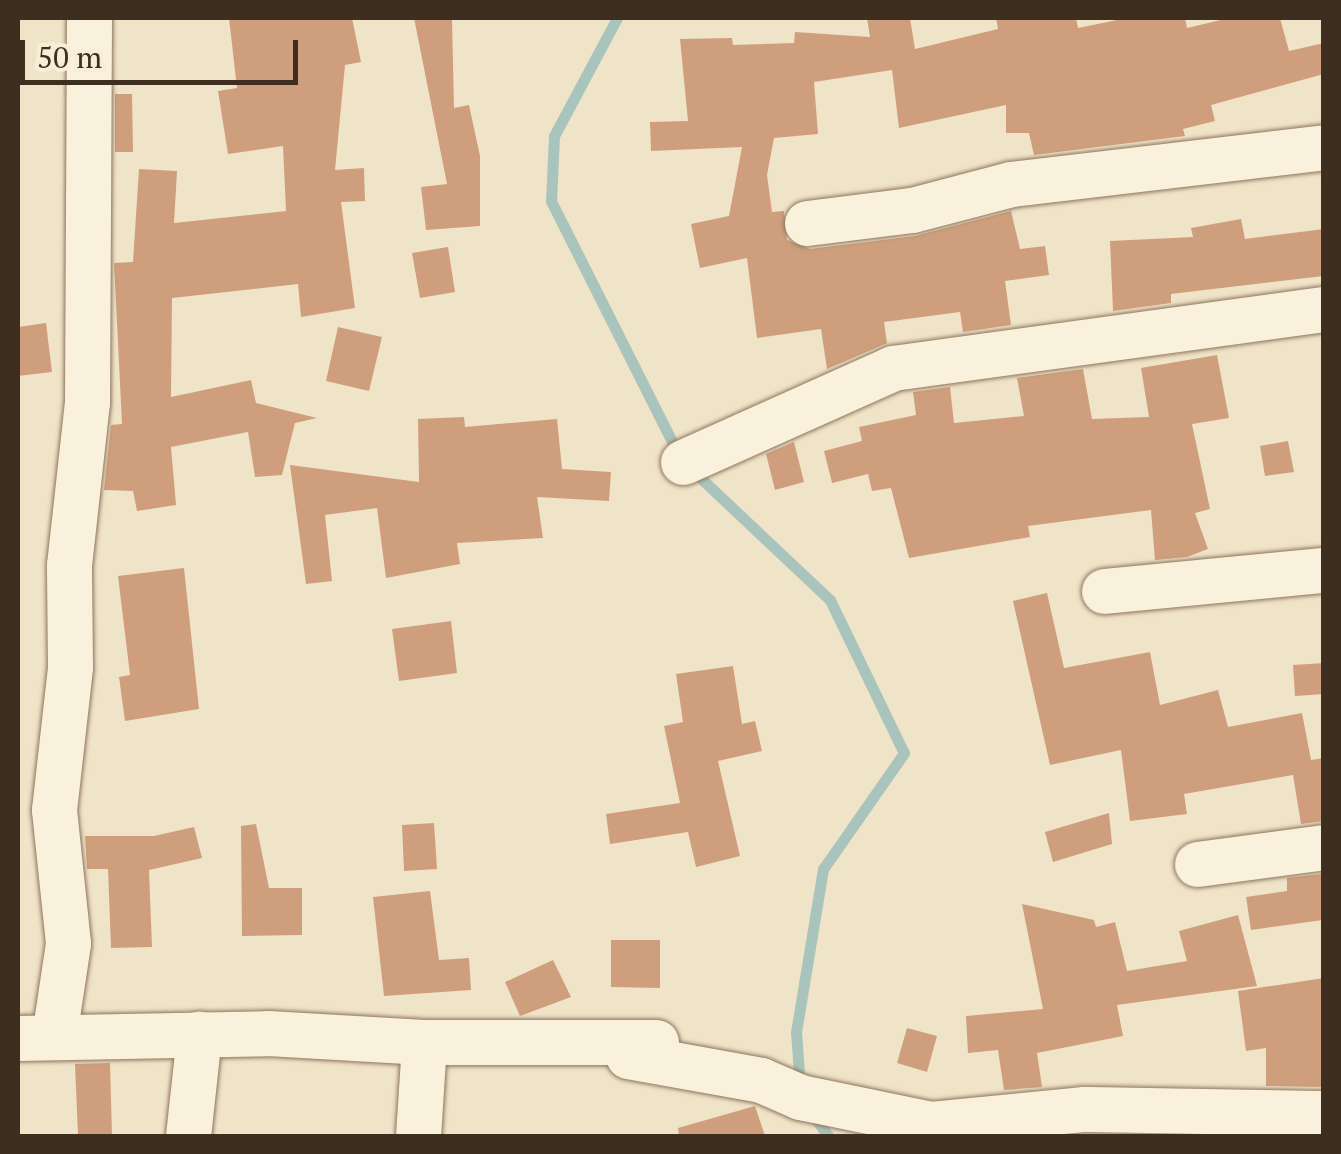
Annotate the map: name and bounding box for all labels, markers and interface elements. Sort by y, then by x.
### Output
scale bar [25,20,302,82]
text: 50 m [37,37,102,77]

